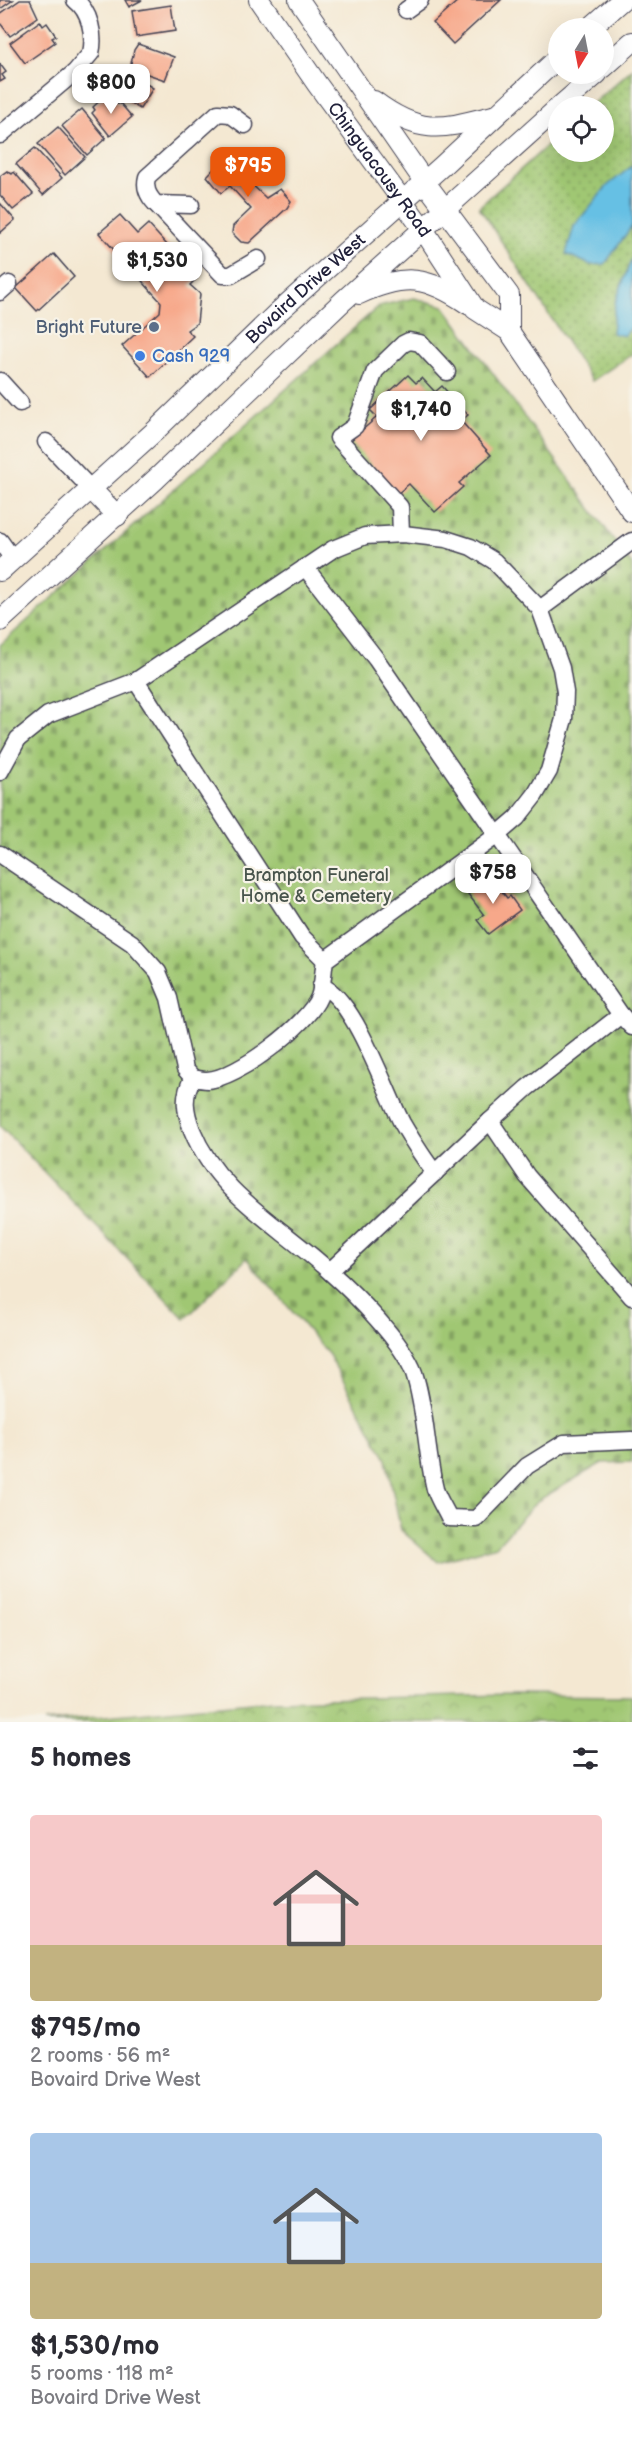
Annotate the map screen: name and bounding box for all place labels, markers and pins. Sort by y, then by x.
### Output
pin: $800 [75,64,147,115]
pin: $795 [212,147,284,198]
pin: $1,530 [108,242,206,293]
place label: Bright Future [35,317,142,338]
marker: Bright Future [147,320,161,334]
place label: Cash 929 [152,346,230,367]
marker: Cash 929 [133,349,147,363]
pin: $1,740 [372,391,470,442]
pin: $758 [457,854,529,905]

